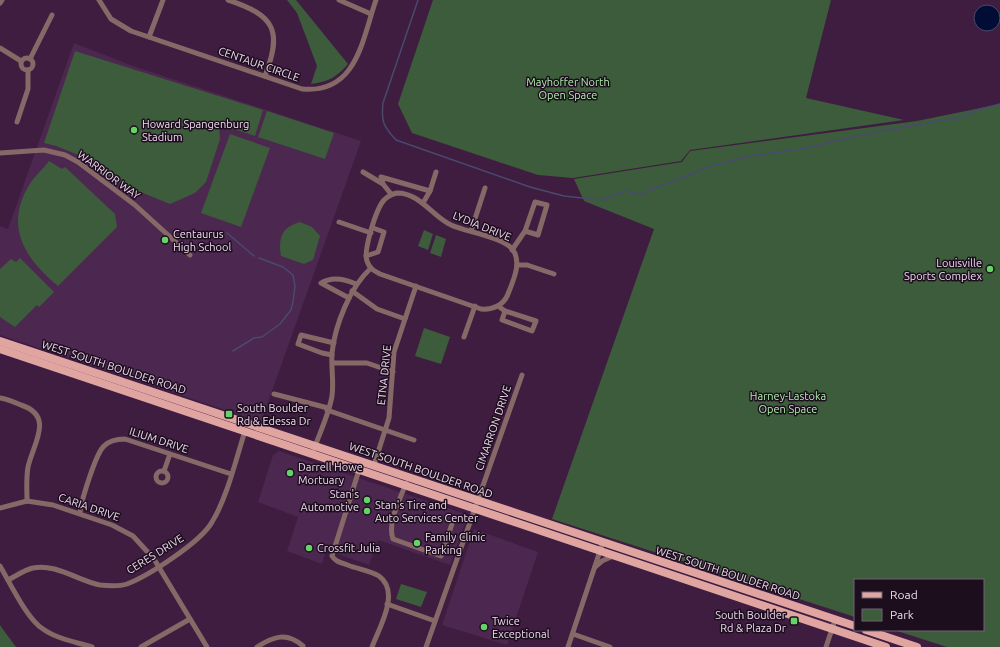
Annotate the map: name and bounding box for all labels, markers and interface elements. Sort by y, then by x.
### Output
street label: CENTAUR CIRCLE [217,44,301,84]
park label: Mayhoffer North Open Space [526,76,610,101]
place label: Howard Spangenburg Stadium [142,118,249,143]
marker: Howard Spangenburg Stadium [129,125,139,135]
street label: WARRIOR WAY [75,148,143,202]
street label: LYDIA DRIVE [451,209,513,243]
place label: Centaurus High School [173,228,231,253]
marker: Centaurus High School [160,235,170,245]
place label: Louisville Sports Complex [904,257,982,282]
marker: Louisville Sports Complex [985,264,995,274]
street label: WEST SOUTH BOULDER ROAD [40,338,188,396]
street label: ETNA DRIVE [375,344,393,406]
street label: CIMARRON DRIVE [473,384,513,472]
park label: Harney-Lastoka Open Space [750,390,826,415]
place label: South Boulder Rd & Edessa Dr [237,402,312,427]
marker: South Boulder Rd & Edessa Dr [224,409,234,419]
street label: ILIUM DRIVE [128,425,190,455]
street label: WEST SOUTH BOULDER ROAD [348,440,495,500]
place label: Darrell Howe Mortuary [298,461,363,486]
marker: Darrell Howe Mortuary [285,468,295,478]
place label: Stan's Automotive [301,488,359,513]
street label: CARIA DRIVE [57,491,121,523]
marker: Stan's Automotive [362,495,372,505]
place label: Stan's Tire and Auto Services Center [375,499,479,524]
marker: Stan's Tire and Auto Services Center [362,506,372,516]
place label: Family Clinic Parking [425,531,485,556]
street label: CERES DRIVE [124,532,186,576]
marker: Family Clinic Parking [412,538,422,548]
place label: Crossfit Julia [317,542,381,554]
marker: Crossfit Julia [304,543,314,553]
street label: WEST SOUTH BOULDER ROAD [654,544,802,602]
legend [854,579,984,631]
text: Road [890,588,918,601]
text: Park [890,608,914,621]
place label: South Boulder Rd & Plaza Dr [715,609,787,634]
place label: Twice Exceptional [492,615,550,640]
marker: South Boulder Rd & Plaza Dr [789,616,799,626]
marker: Twice Exceptional [479,622,489,632]

